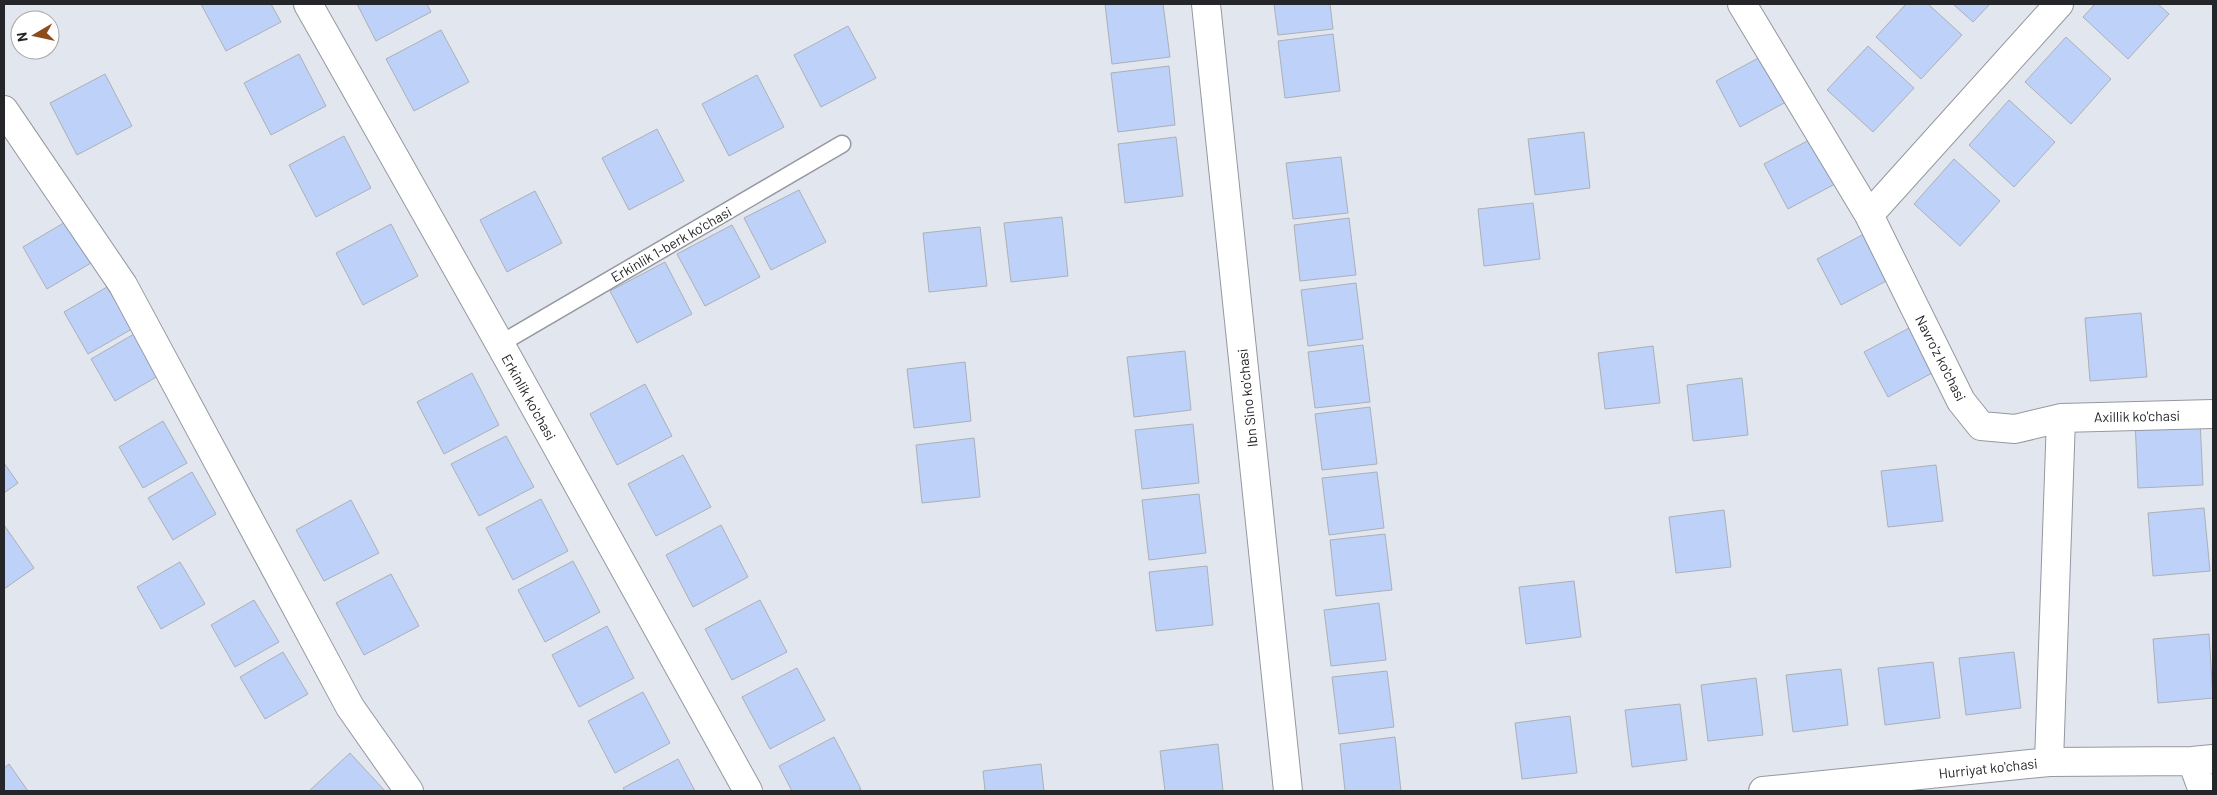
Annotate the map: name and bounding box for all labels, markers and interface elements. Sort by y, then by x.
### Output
north arrow [10,10,60,60]
text: N [13,31,31,43]
street label: Erkinlik 1-berk ko'chasi [608,203,734,285]
street label: Navro'z ko'chasi [1912,312,1970,404]
street label: Ibn Sino ko'chasi [1233,348,1261,448]
street label: Erkinlik ko'chasi [498,351,560,443]
street label: Axillik ko'chasi [2094,407,2180,425]
street label: Hurriyat ko'chasi [1938,754,2038,782]

